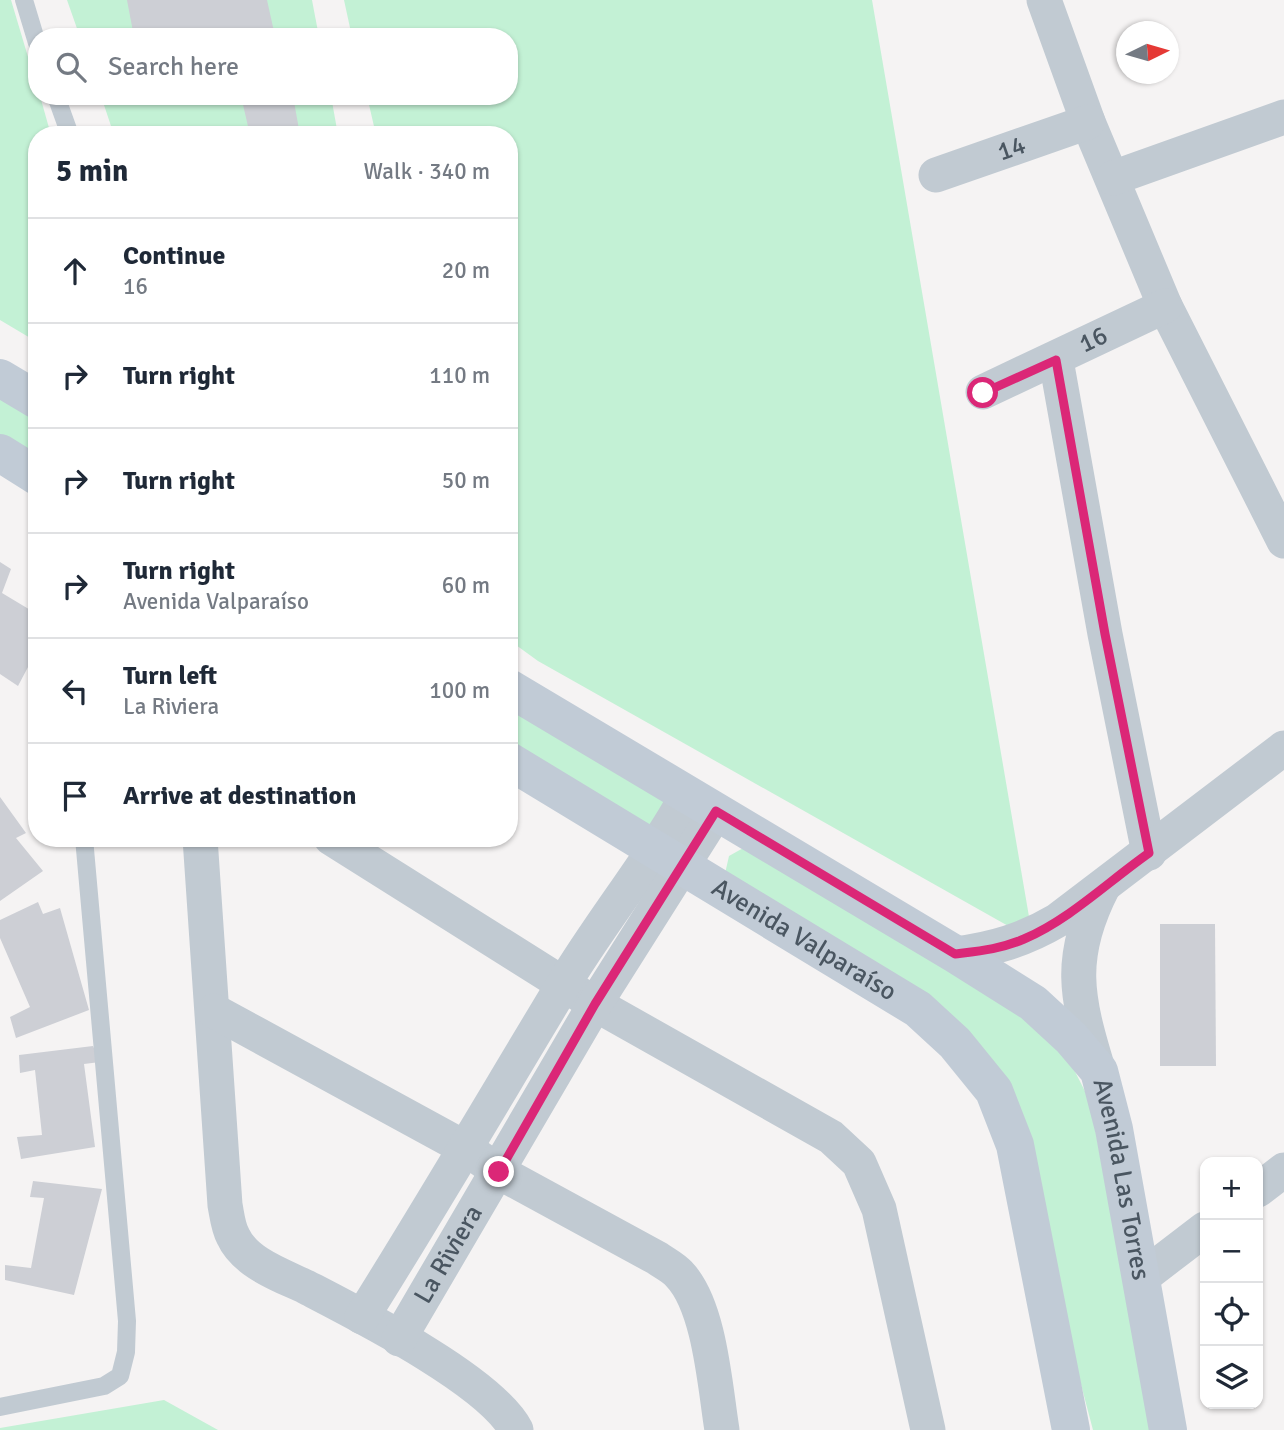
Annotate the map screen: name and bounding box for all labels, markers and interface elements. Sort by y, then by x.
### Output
north arrow [1116,21,1179,84]
search box [28,28,518,105]
icon: search [52,48,90,86]
text: Search here [108,51,239,83]
street label: 14 [993,129,1030,168]
text: 5 min [56,153,128,190]
text: Walk · 340 m [364,157,490,186]
text: Continue [123,240,225,272]
icon: ahead [56,252,94,290]
text: 20 m [442,256,490,285]
text: 16 [123,272,148,301]
street label: 16 [1074,319,1113,360]
icon: right [56,357,94,395]
text: Turn right [123,360,235,392]
text: 110 m [429,361,490,390]
route start [967,377,998,408]
icon: right [56,462,94,500]
text: Turn right [123,465,235,497]
text: 50 m [442,466,490,495]
text: Turn right [123,555,235,587]
icon: right [56,567,94,605]
text: 60 m [442,571,490,600]
text: Avenida Valparaíso [123,587,309,616]
text: Turn left [123,660,217,692]
icon: left [56,672,94,710]
text: 100 m [429,676,490,705]
text: La Riviera [123,692,219,721]
icon: arrive [56,777,94,815]
text: Arrive at destination [123,780,356,812]
street label: Avenida Valparaíso [706,872,902,1008]
street label: Avenida Las Torres [1086,1075,1157,1283]
route end [483,1156,514,1187]
map controls [1200,1157,1263,1409]
button: + [1200,1157,1263,1220]
street label: La Riviera [407,1199,490,1309]
button: − [1200,1220,1263,1283]
button: locate [1200,1283,1263,1346]
button: layers [1200,1346,1263,1409]

